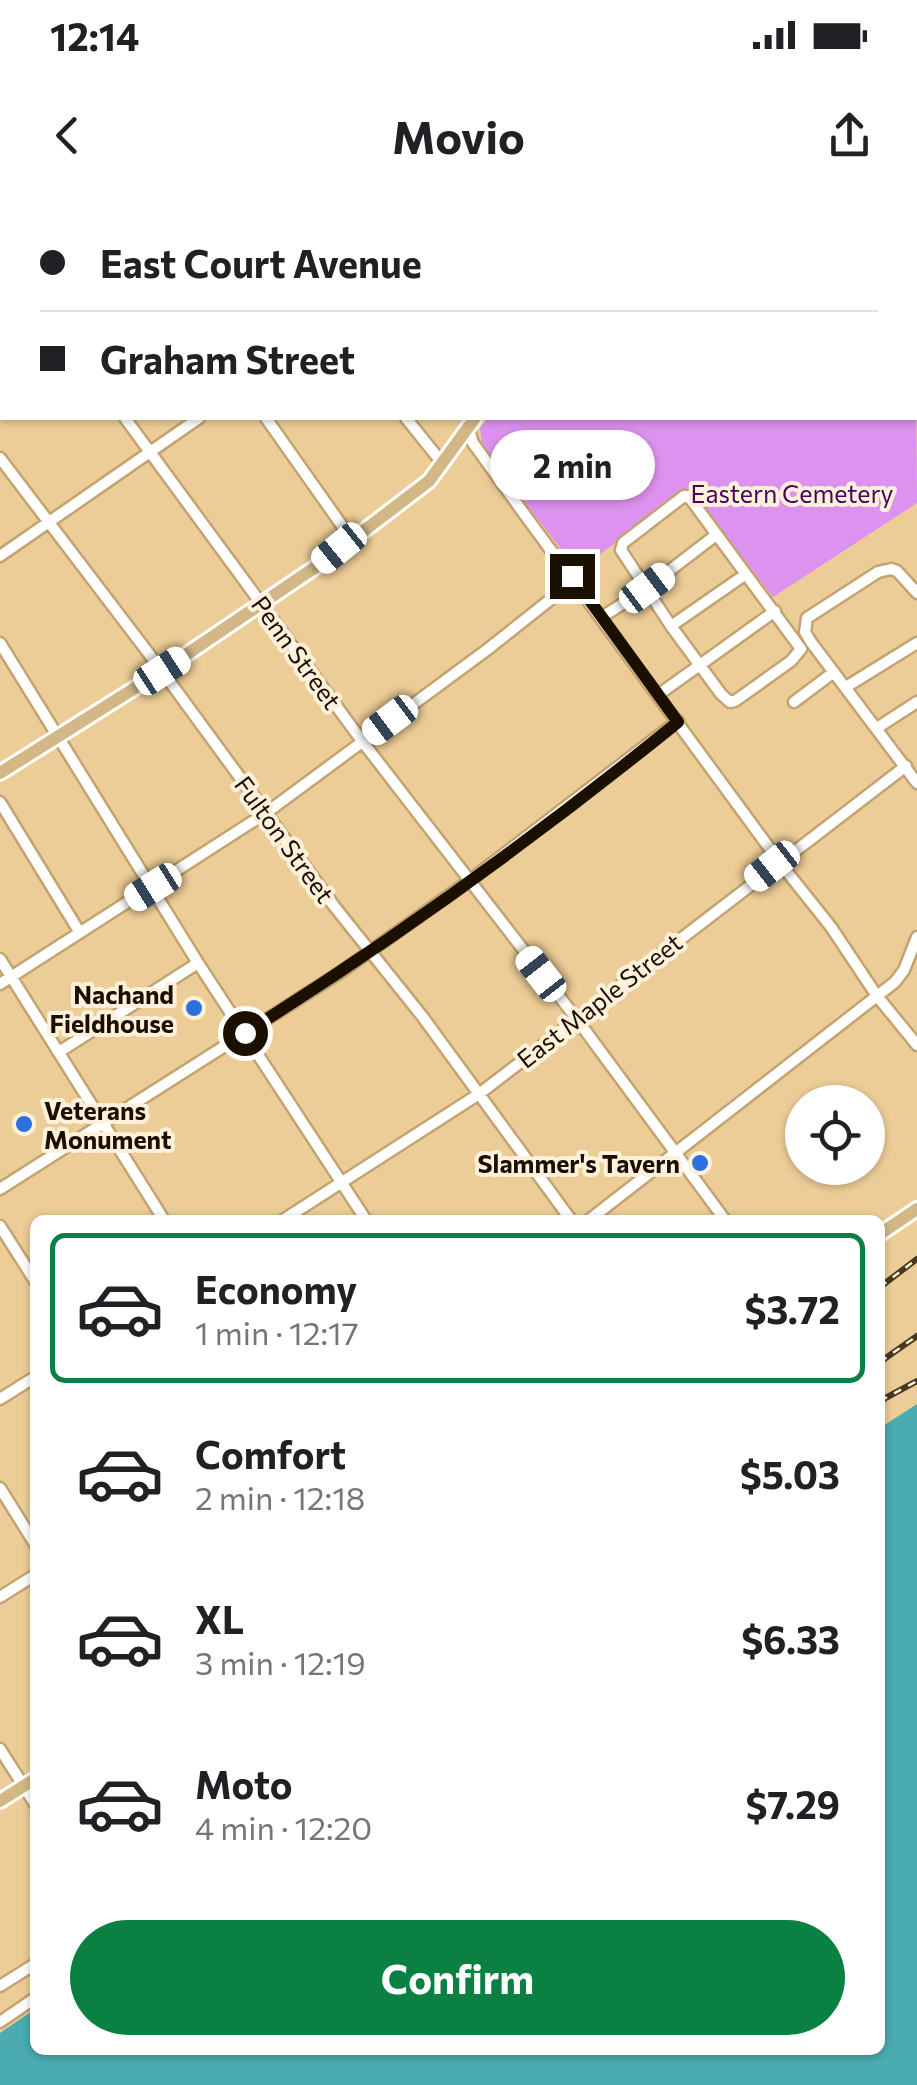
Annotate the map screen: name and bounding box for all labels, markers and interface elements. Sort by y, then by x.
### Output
text: 12:14 [50,12,139,59]
icon: back [40,108,95,163]
text: Movio [392,108,525,163]
icon: share [822,108,877,163]
text: East Court Avenue [100,239,422,286]
text: Graham Street [100,335,355,382]
callout: 2 min [490,431,654,501]
text: 2 min [533,445,612,485]
park label: Eastern Cemetery [691,478,894,508]
car [306,517,372,579]
route end [550,554,595,599]
car [614,558,680,618]
street label: Penn Street [246,590,348,714]
car [129,642,195,700]
car [357,690,423,750]
street label: Fulton Street [229,770,341,908]
car [739,836,805,896]
car [120,858,186,916]
street label: East Maple Street [511,926,687,1074]
car [511,941,571,1007]
place label: Nachand Fieldhouse [50,979,174,1038]
marker: Nachand Fieldhouse [183,997,205,1019]
route start [223,1011,268,1056]
map controls [785,1085,885,1185]
button: locate [785,1085,885,1185]
place label: Veterans Monument [44,1095,172,1154]
marker: Veterans Monument [13,1113,35,1135]
place label: Slammer's Tavern [478,1148,680,1178]
marker: Slammer's Tavern [689,1152,711,1174]
icon: car [75,1263,165,1353]
text: Economy [195,1265,357,1312]
text: $3.72 [744,1285,840,1332]
text: 1 min · 12:17 [195,1312,359,1352]
icon: car [75,1428,165,1518]
text: Comfort [195,1430,346,1477]
text: $5.03 [740,1450,840,1497]
text: 2 min · 12:18 [195,1477,365,1517]
icon: car [75,1593,165,1683]
text: XL [195,1595,244,1642]
text: $6.33 [741,1615,840,1662]
text: 3 min · 12:19 [195,1642,366,1682]
icon: car [75,1758,165,1848]
text: Moto [195,1760,293,1807]
text: $7.29 [745,1780,840,1827]
text: 4 min · 12:20 [195,1807,372,1847]
button: Confirm [70,1920,845,2035]

